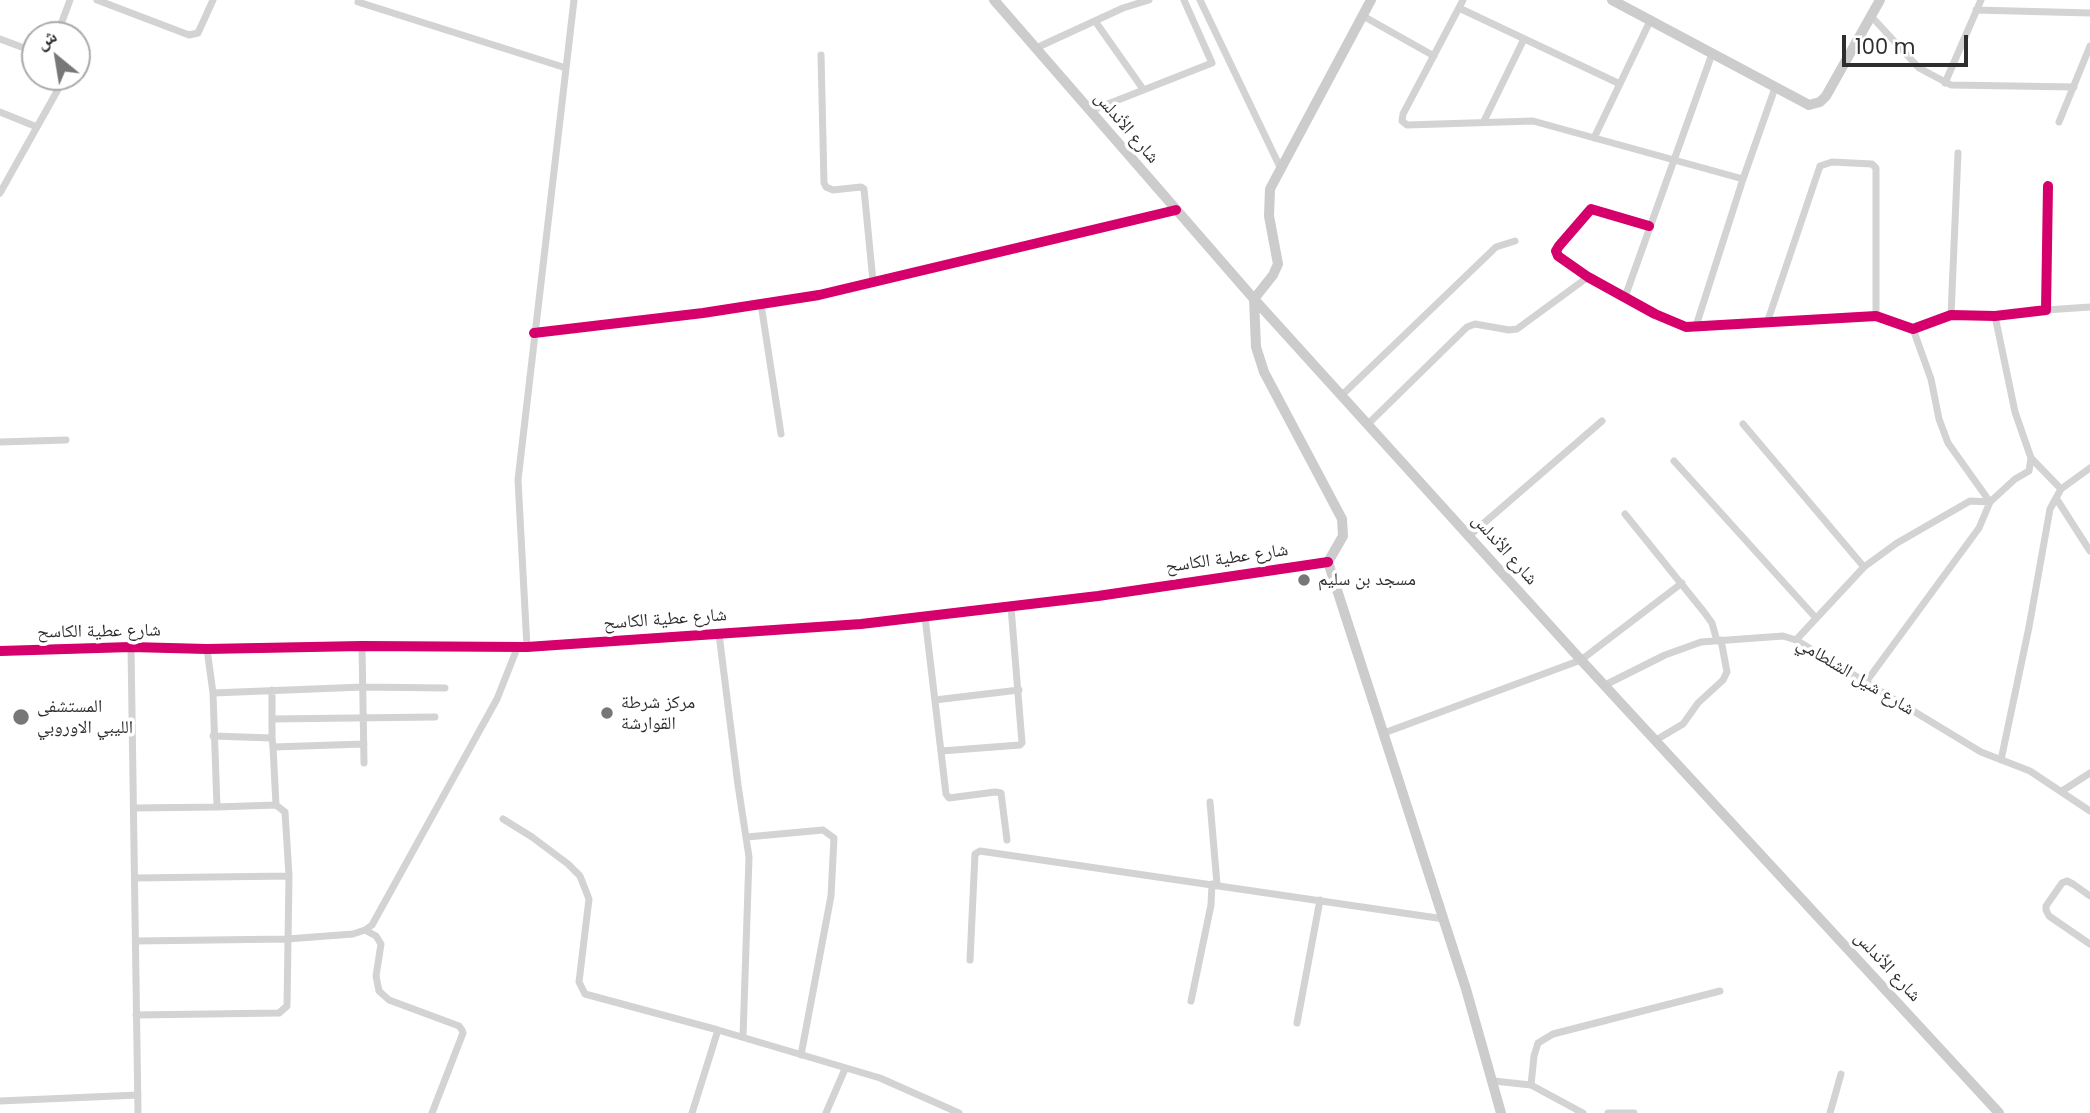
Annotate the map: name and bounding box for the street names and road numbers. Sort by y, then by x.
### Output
street label: شارع الأندلس [1089,88,1163,168]
street label: شارع الأندلس [1466,510,1542,590]
street label: شارع عطية الكاسح [1164,540,1290,578]
street label: شارع عطية الكاسح [603,605,727,635]
street label: شارع عطية الكاسح [37,620,161,644]
street label: شارع شيل الشلطامي [1792,633,1918,721]
street label: شارع الأندلس [1849,927,1925,1007]

